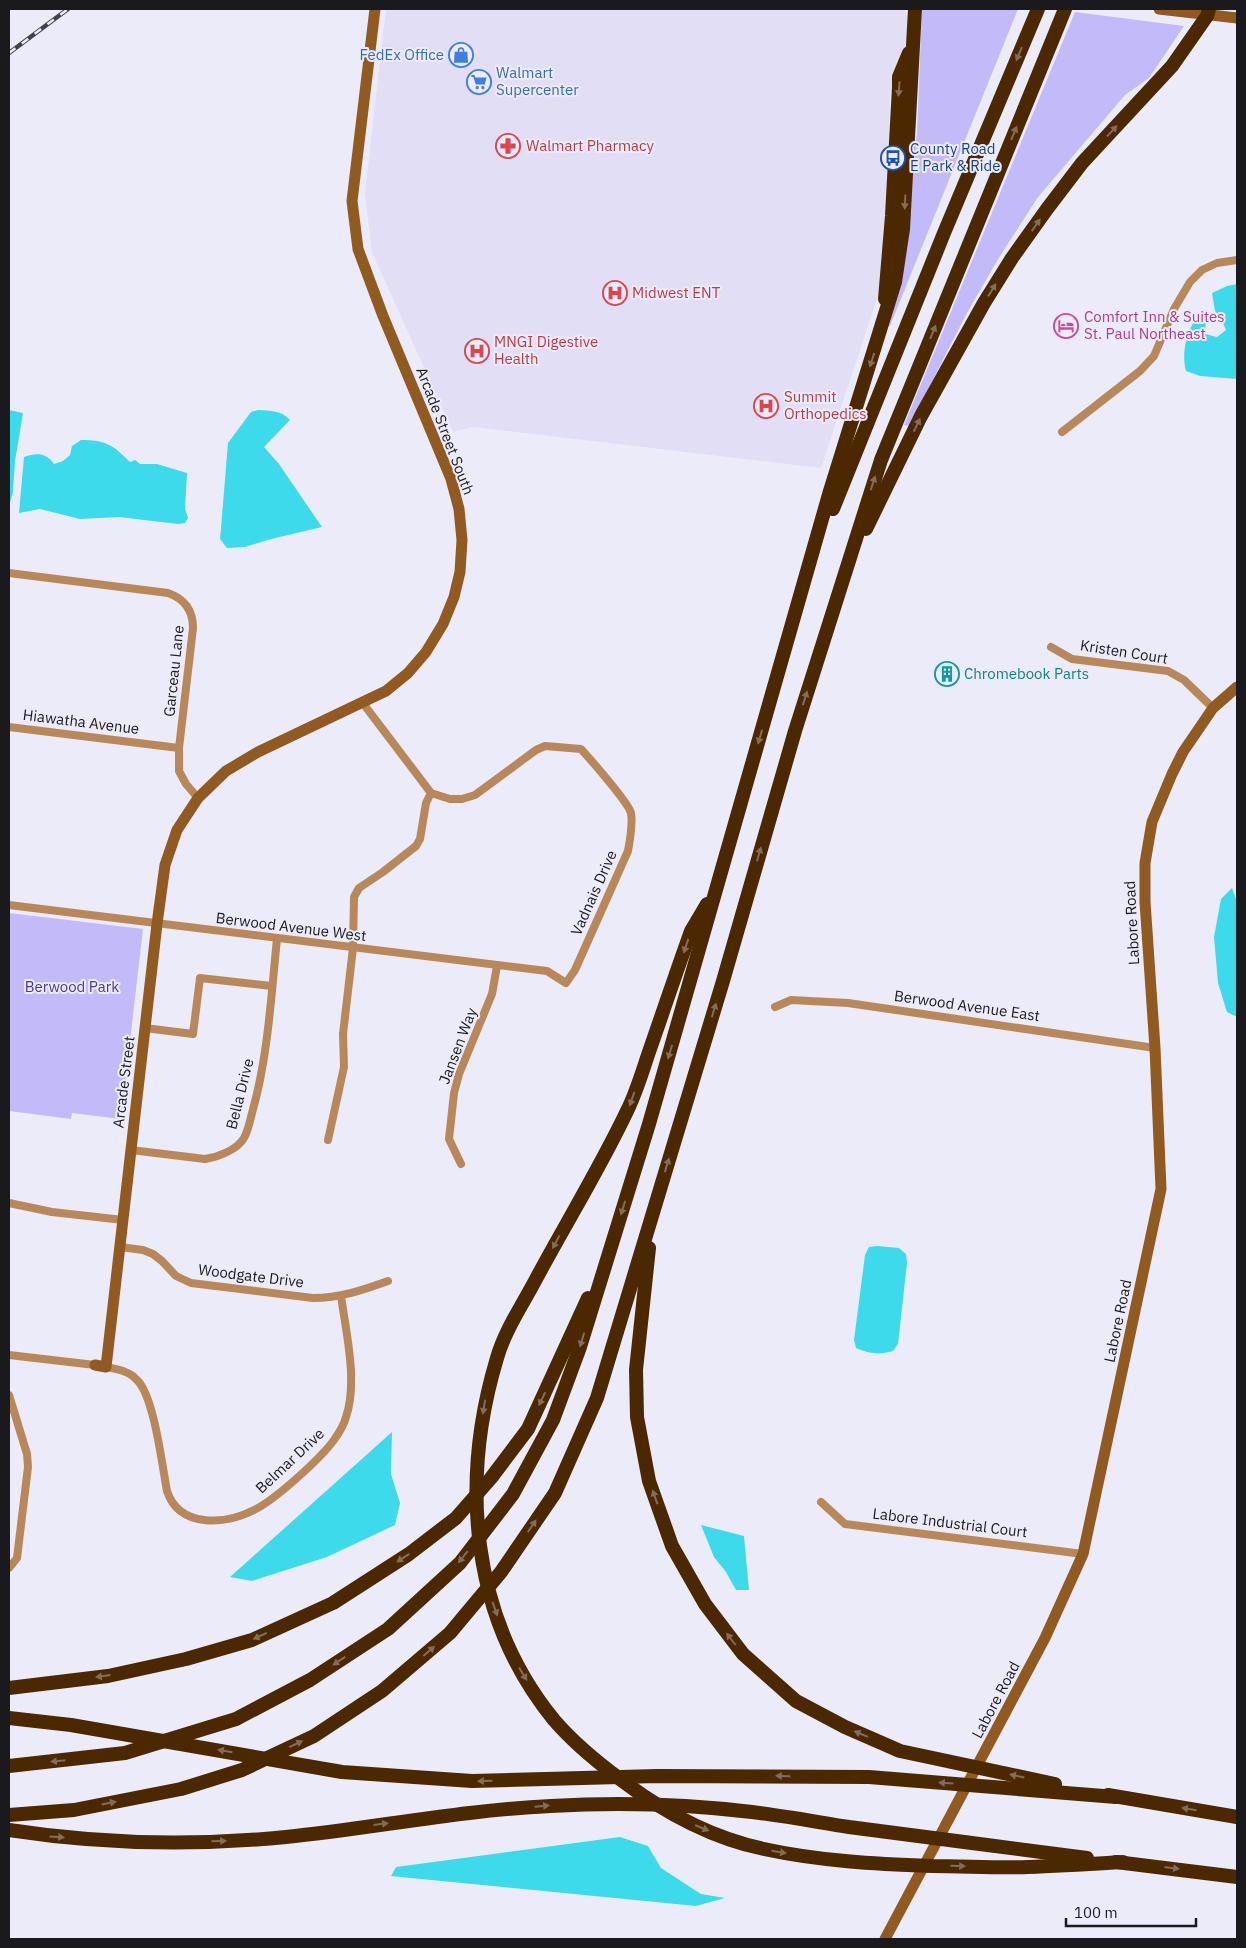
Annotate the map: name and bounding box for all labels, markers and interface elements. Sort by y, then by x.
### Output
shop icon: FedEx Office [448,42,474,68]
place label: FedEx Office [359,45,444,64]
one-way arrow [1014,47,1022,61]
place label: Walmart Supercenter [496,63,579,99]
supermarket icon: Walmart Supercenter [466,69,492,95]
one-way arrow [894,81,902,97]
one-way arrow [1010,125,1018,140]
one-way arrow [1106,126,1118,138]
pharmacy icon: Walmart Pharmacy [495,133,521,159]
place label: Walmart Pharmacy [526,136,655,155]
place label: County Road E Park & Ride [910,139,1000,175]
bus stop icon: County Road E Park & Ride [880,145,906,171]
one-way arrow [900,194,908,210]
one-way arrow [1031,218,1041,232]
hospital icon: Midwest ENT [602,280,628,306]
place label: Midwest ENT [632,283,721,302]
one-way arrow [988,283,997,297]
place label: Comfort Inn & Suites St. Paul Northeast [1084,307,1225,343]
hotel icon: Comfort Inn & Suites St. Paul Northeast [1053,313,1079,339]
one-way arrow [929,325,937,339]
place label: MNGI Digestive Health [494,332,598,368]
hospital icon: MNGI Digestive Health [464,338,490,364]
one-way arrow [867,353,875,368]
street label: Arcade Street South [412,364,479,497]
place label: Summit Orthopedics [784,387,867,423]
hospital icon: Summit Orthopedics [753,393,779,419]
one-way arrow [913,418,921,432]
one-way arrow [870,475,878,490]
street label: Garceau Lane [159,624,188,718]
street label: Kristen Court [1079,635,1169,668]
building icon: Chromebook Parts [934,661,960,687]
place label: Chromebook Parts [964,664,1089,683]
one-way arrow [802,690,810,705]
street label: Hiawatha Avenue [22,705,140,738]
one-way arrow [756,729,764,744]
one-way arrow [756,846,764,861]
street label: Vadnais Drive [566,847,621,938]
street label: Labore Road [1120,880,1143,966]
street label: Berwood Avenue West [215,908,367,945]
one-way arrow [682,938,689,953]
park label: Berwood Park [25,977,119,996]
street label: Berwood Avenue East [893,986,1041,1025]
one-way arrow [710,1002,718,1017]
street label: Jansen Way [434,1004,481,1087]
street label: Arcade Street [108,1035,139,1129]
one-way arrow [665,1045,673,1060]
street label: Bella Drive [222,1056,258,1131]
one-way arrow [628,1092,636,1107]
one-way arrow [664,1158,672,1173]
one-way arrow [619,1200,627,1215]
one-way arrow [552,1235,560,1250]
street label: Woodgate Drive [197,1260,305,1291]
street label: Labore Road [1099,1278,1136,1364]
one-way arrow [578,1332,586,1347]
one-way arrow [538,1391,547,1406]
one-way arrow [480,1399,488,1415]
street label: Belmar Drive [251,1424,328,1497]
one-way arrow [651,1489,659,1504]
street label: Labore Industrial Court [871,1504,1029,1541]
one-way arrow [527,1519,537,1533]
one-way arrow [458,1550,469,1563]
one-way arrow [396,1553,409,1563]
one-way arrow [491,1602,499,1617]
one-way arrow [253,1632,267,1640]
one-way arrow [726,1633,737,1646]
one-way arrow [423,1646,435,1657]
one-way arrow [332,1656,346,1666]
street label: Labore Road [967,1658,1024,1741]
one-way arrow [519,1668,528,1681]
one-way arrow [95,1673,111,1681]
one-way arrow [854,1729,868,1737]
one-way arrow [289,1740,304,1748]
one-way arrow [217,1746,233,1754]
one-way arrow [49,1757,65,1765]
one-way arrow [775,1772,791,1780]
one-way arrow [1009,1772,1025,1780]
one-way arrow [477,1777,493,1785]
one-way arrow [937,1779,953,1787]
one-way arrow [102,1799,118,1807]
one-way arrow [535,1802,551,1810]
one-way arrow [1181,1805,1197,1813]
one-way arrow [373,1820,389,1828]
one-way arrow [695,1824,709,1832]
one-way arrow [49,1833,65,1841]
one-way arrow [212,1837,228,1845]
one-way arrow [771,1848,787,1856]
one-way arrow [950,1862,966,1870]
one-way arrow [1164,1865,1180,1873]
scale bar [1066,1896,1196,1928]
text: 100 m [1074,1903,1118,1922]

